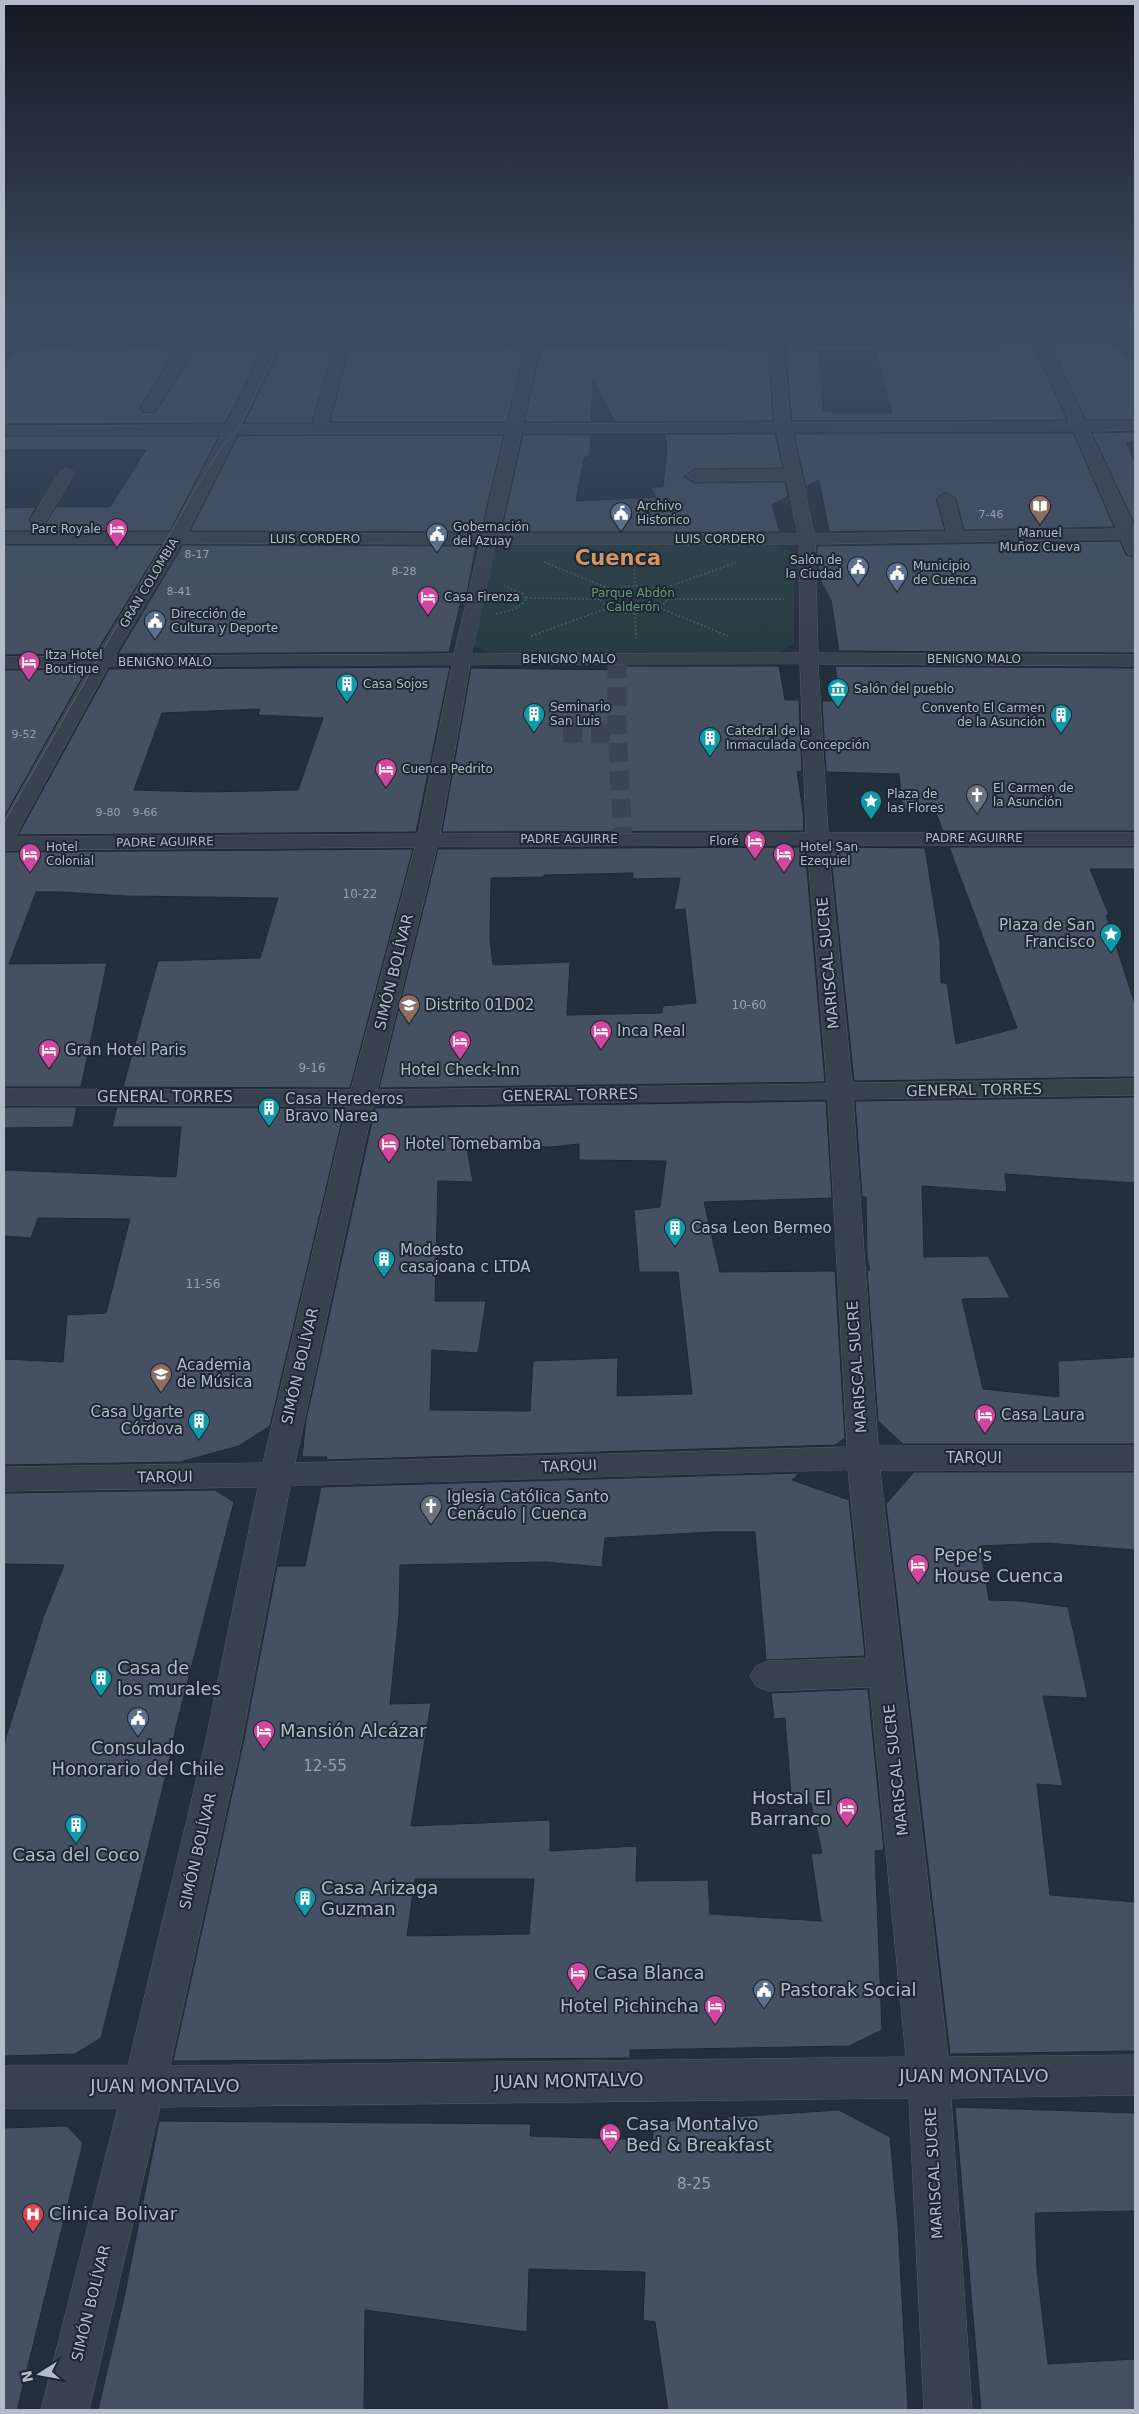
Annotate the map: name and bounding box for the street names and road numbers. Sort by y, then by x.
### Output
street label: LUIS CORDERO [270,532,360,546]
street label: LUIS CORDERO [675,532,765,546]
street label: GRAN COLOMBIA [117,535,182,630]
street label: BENIGNO MALO [522,652,616,666]
street label: BENIGNO MALO [927,652,1021,666]
street label: BENIGNO MALO [118,655,212,669]
street label: PADRE AGUIRRE [925,831,1023,845]
street label: PADRE AGUIRRE [520,832,618,846]
street label: PADRE AGUIRRE [116,834,214,850]
street label: MARISCAL SUCRE [813,896,843,1030]
street label: SIMÓN BOLÍVAR [370,912,417,1032]
street label: GENERAL TORRES [906,1080,1042,1100]
street label: GENERAL TORRES [502,1085,638,1105]
street label: GENERAL TORRES [97,1088,233,1106]
street label: MARISCAL SUCRE [843,1300,871,1434]
street label: SIMÓN BOLÍVAR [277,1306,322,1426]
street label: TARQUI [945,1449,1002,1467]
street label: TARQUI [540,1456,597,1476]
street label: TARQUI [136,1468,193,1487]
street label: MARISCAL SUCRE [880,1703,912,1837]
street label: SIMÓN BOLÍVAR [175,1791,220,1911]
street label: JUAN MONTALVO [898,2065,1049,2086]
street label: JUAN MONTALVO [493,2069,644,2092]
street label: JUAN MONTALVO [89,2075,240,2096]
street label: MARISCAL SUCRE [922,2106,946,2240]
street label: SIMÓN BOLÍVAR [67,2243,114,2363]

